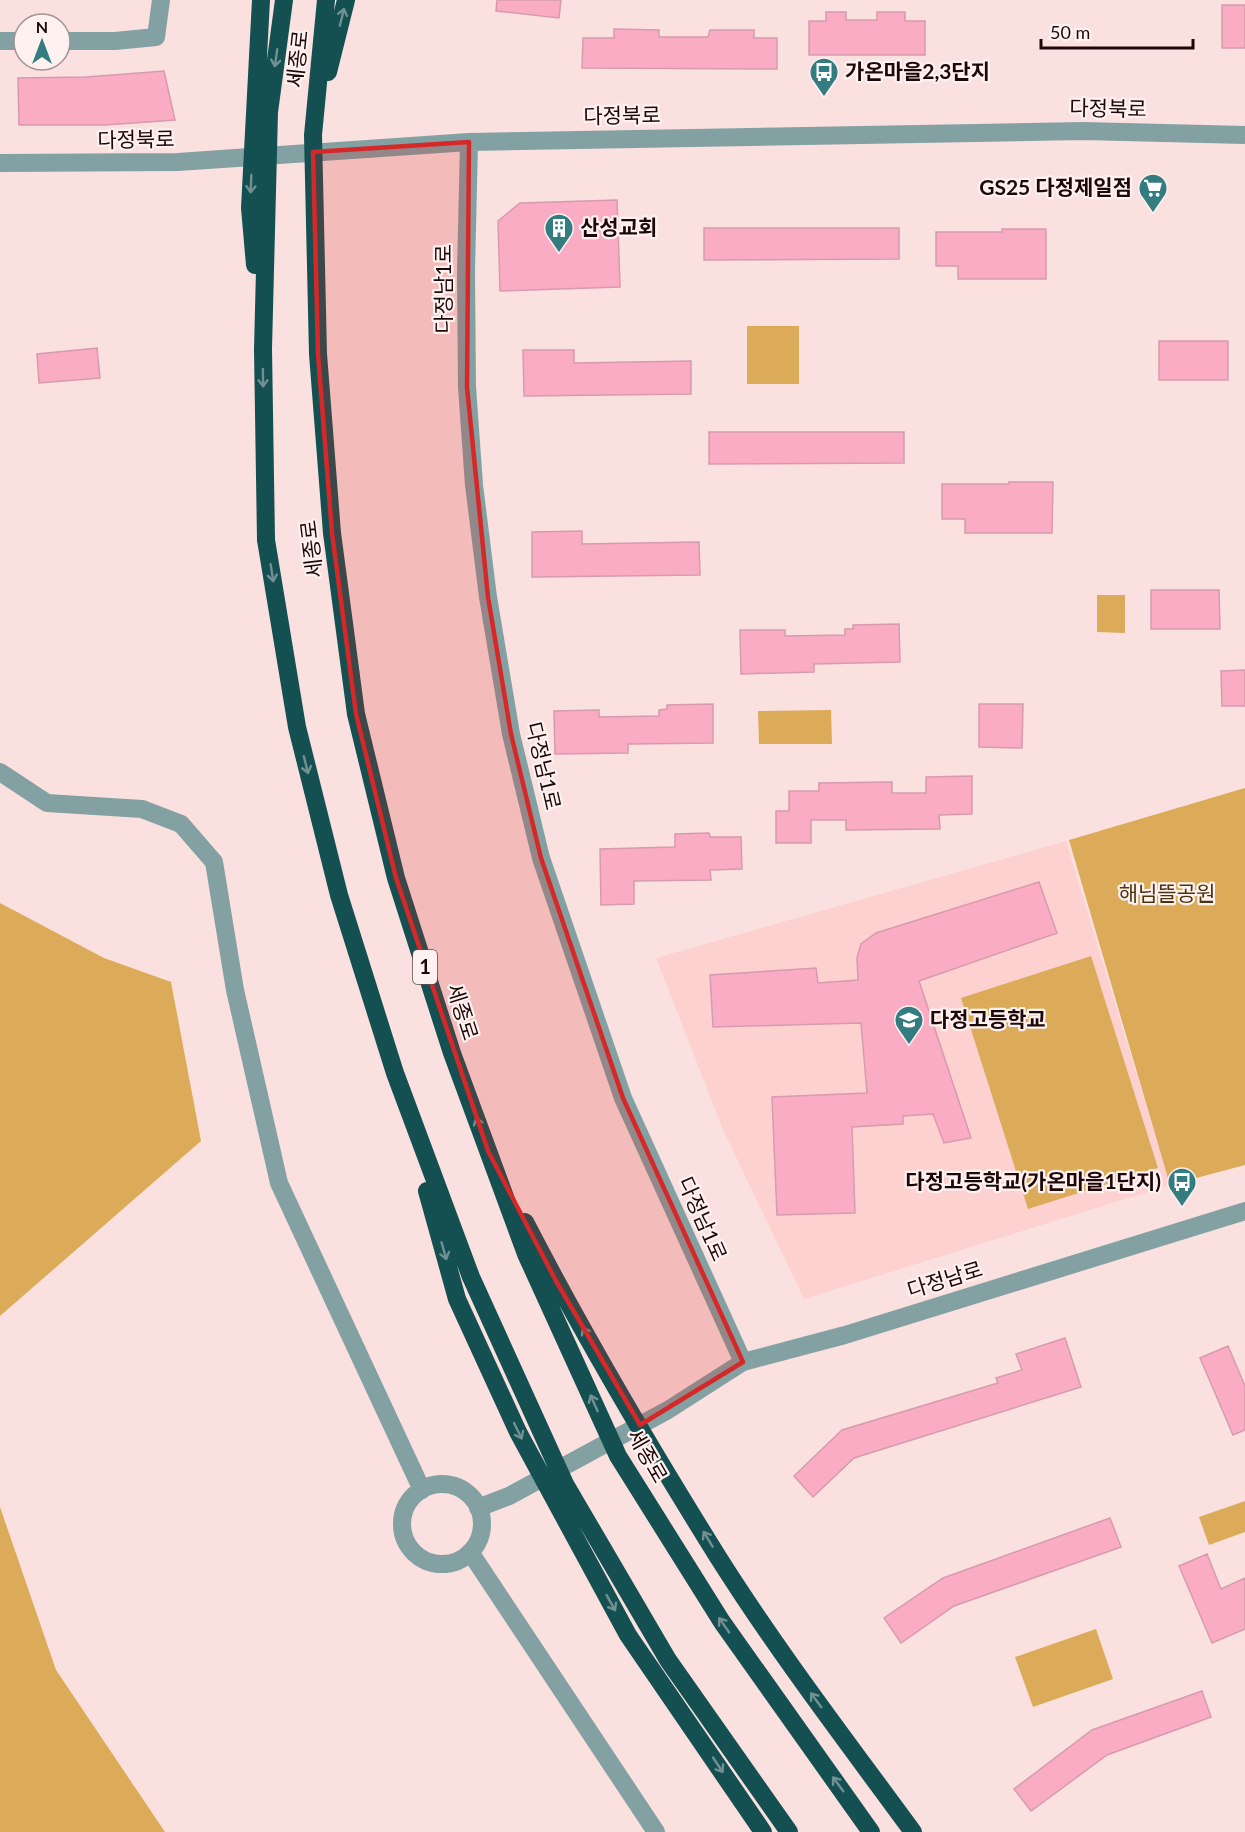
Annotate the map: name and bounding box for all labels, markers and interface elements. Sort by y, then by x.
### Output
one-way arrow [336,8,348,27]
north arrow [12,12,72,72]
scale bar [1041,12,1192,50]
text: N [36,17,48,36]
text: 50 m [1050,21,1090,43]
street label: 세종로 [281,29,312,89]
one-way arrow [270,48,281,67]
bus stop icon: 가온마을2,3단지 [808,56,840,98]
place label: 가온마을2,3단지 [845,58,990,83]
street label: 다정북로 [1069,94,1147,121]
street label: 다정북로 [583,101,661,128]
street label: 다정북로 [97,125,175,152]
supermarket icon: GS25 다정제일점 [1137,172,1169,214]
one-way arrow [245,174,256,194]
place label: GS25 다정제일점 [979,174,1132,199]
building icon: 산성교회 [543,212,575,254]
place label: 산성교회 [580,214,657,239]
street label: 다정남1로 [430,244,455,334]
one-way arrow [257,368,269,388]
street label: 세종로 [295,519,326,579]
one-way arrow [266,563,277,582]
street label: 다정남1로 [522,719,567,812]
one-way arrow [301,755,313,774]
park label: 해님뜰공원 [1119,880,1215,905]
road number: 1 [413,950,437,984]
street label: 세종로 [443,980,484,1043]
school or university icon: 다정고등학교 [893,1004,925,1046]
place label: 다정고등학교 [930,1006,1046,1031]
one-way arrow [473,1118,484,1136]
bus stop icon: 다정고등학교(가온마을1단지) [1166,1166,1198,1208]
place label: 다정고등학교(가온마을1단지) [905,1168,1161,1193]
street label: 다정남1로 [674,1172,733,1264]
one-way arrow [439,1241,450,1260]
street label: 다정남로 [904,1255,985,1302]
one-way arrow [581,1327,593,1344]
one-way arrow [588,1395,600,1413]
one-way arrow [512,1422,524,1439]
street label: 세종로 [623,1424,674,1487]
one-way arrow [701,1531,713,1548]
one-way arrow [606,1593,617,1611]
one-way arrow [718,1617,731,1634]
one-way arrow [810,1693,823,1709]
one-way arrow [712,1757,724,1773]
one-way arrow [832,1776,844,1792]

